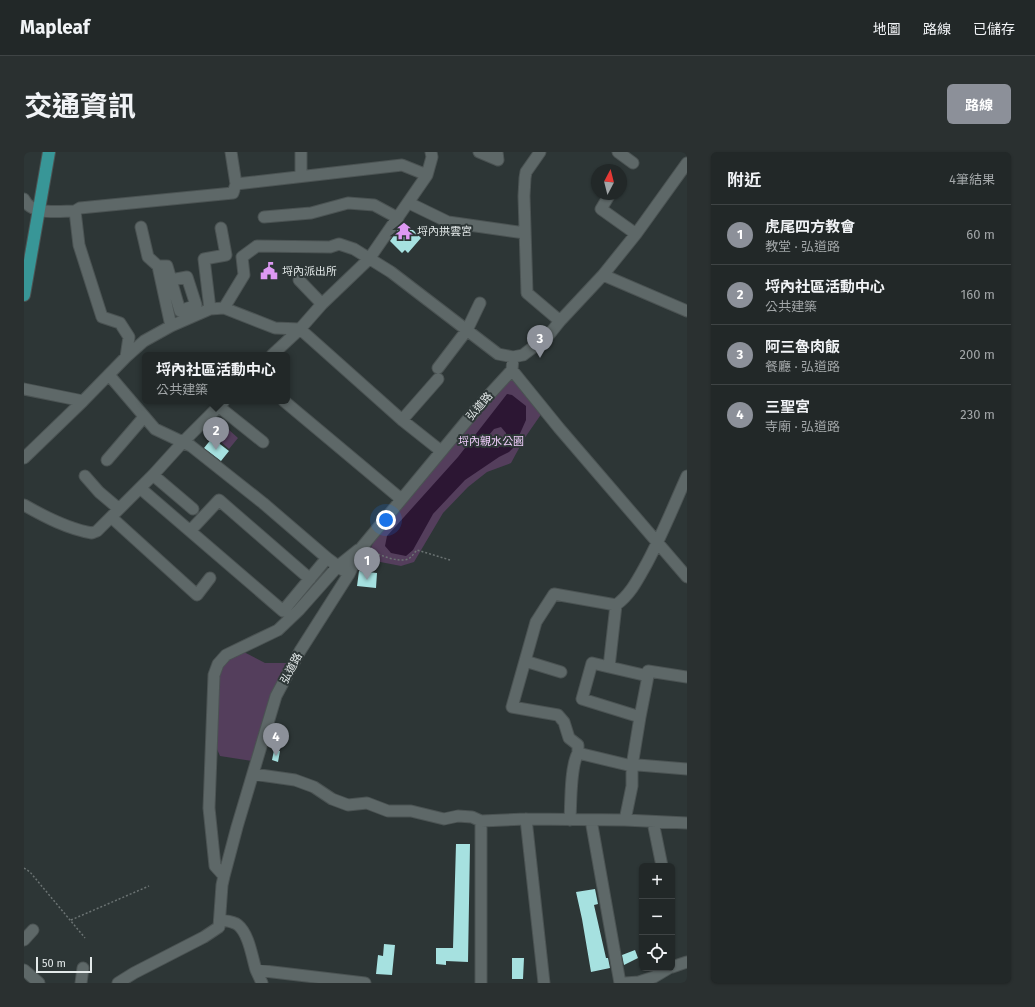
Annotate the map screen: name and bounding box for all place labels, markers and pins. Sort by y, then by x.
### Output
temple icon: 埒內拱雲宮 [394,221,414,241]
place label: 埒內拱雲宮 [417,225,472,238]
public building icon: 埒內派出所 [259,261,279,281]
place label: 埒內派出所 [282,265,337,278]
pin: 3 [527,325,553,358]
pin: 2 [203,417,229,450]
pin: 1 [354,547,380,580]
pin: 4 [263,723,289,756]

